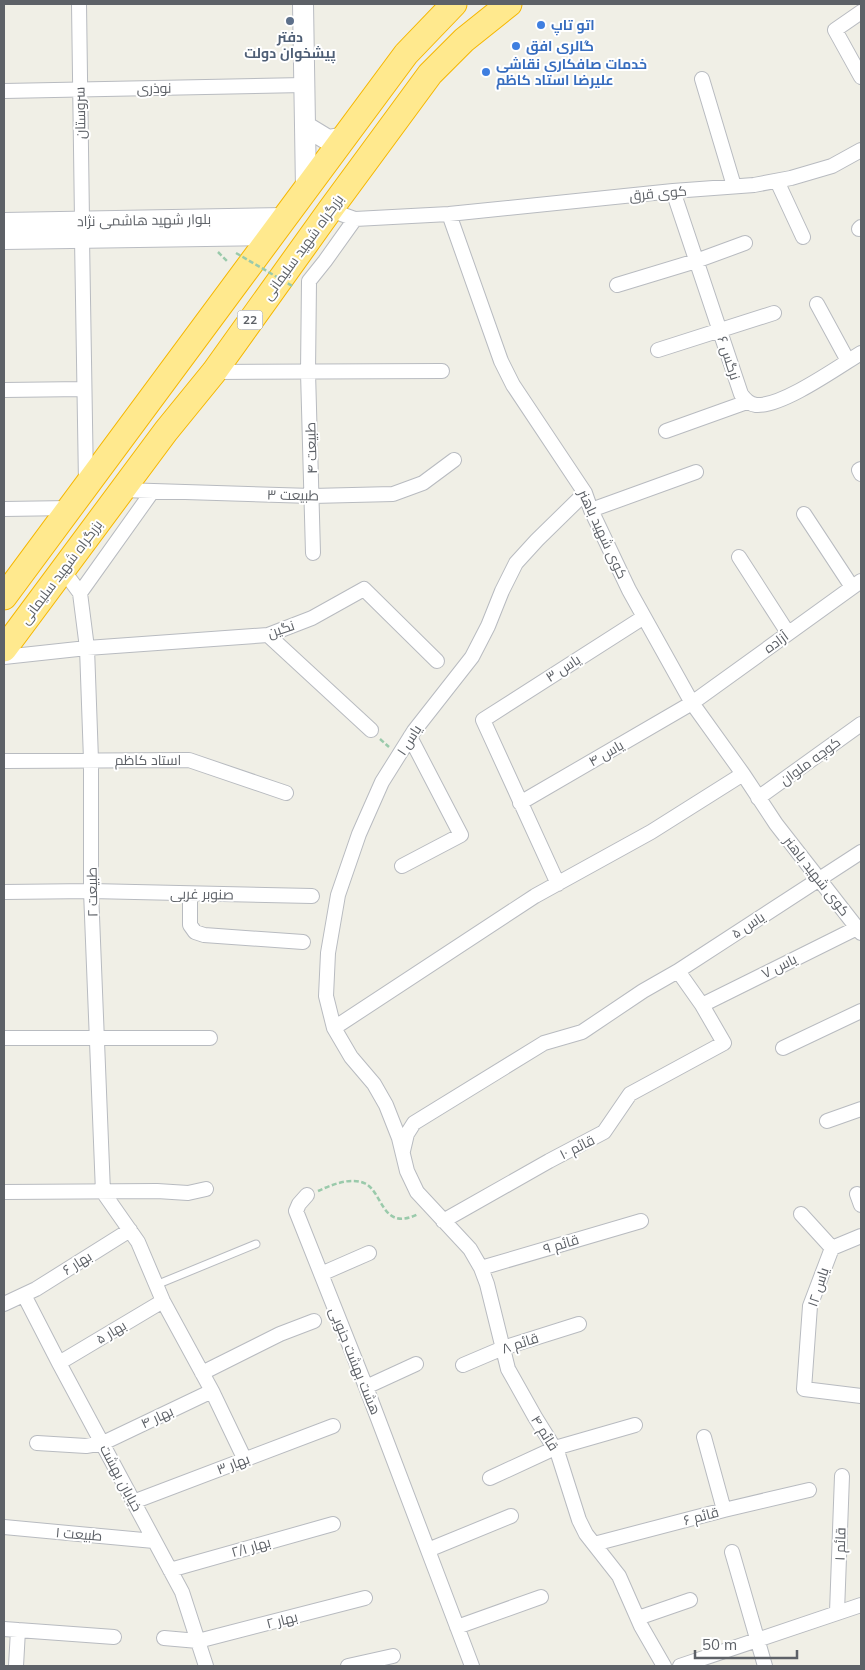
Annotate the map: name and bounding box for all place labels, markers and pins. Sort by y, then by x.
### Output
marker: دفتر پیشخوان دولت [284,15,296,27]
place label: اتو تاپ [551,16,595,36]
marker: اتو تاپ [535,19,547,31]
place label: دفتر پیشخوان دولت [244,28,336,64]
place label: گالری افق [526,37,594,55]
marker: گالری افق [510,40,522,52]
place label: خدمات صافکاری نقاشی علیرضا استاد کاظم [496,55,647,90]
marker: خدمات صافکاری نقاشی علیرضا استاد کاظم [480,66,492,78]

